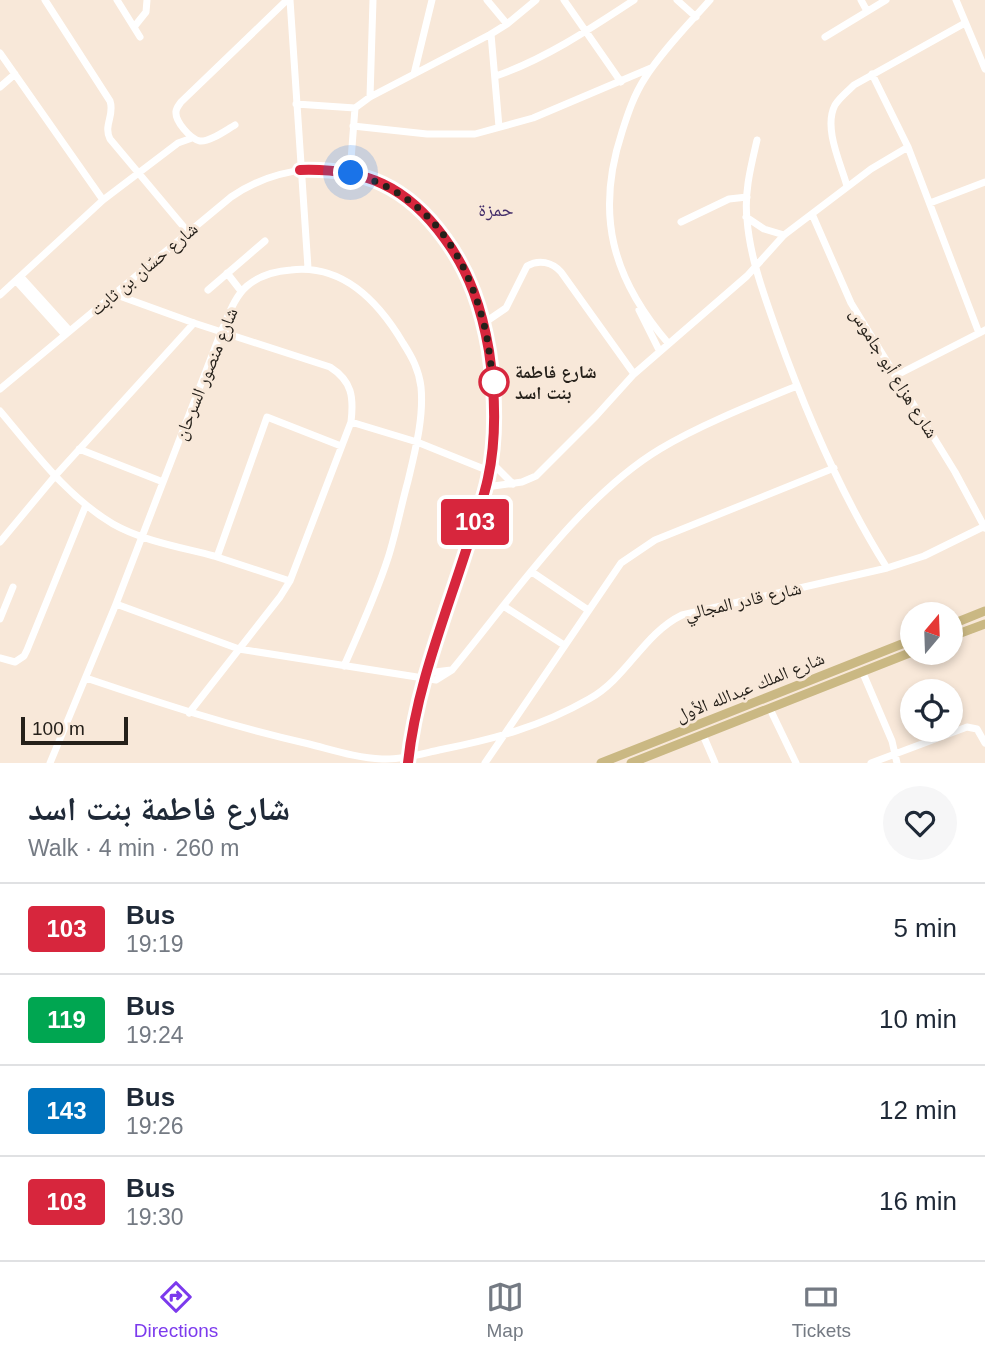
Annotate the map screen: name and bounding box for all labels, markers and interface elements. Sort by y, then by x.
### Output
your location [333,155,368,190]
district label: حمزة [478,199,514,221]
street label: شارع حسّان بن ثابت [86,218,202,320]
street label: شارع هزاع أبو جاموس [845,304,943,442]
street label: شارع منصور السرحان [170,305,243,443]
place label: شارع فاطمة بنت اسد [515,362,597,404]
marker: شارع فاطمة بنت اسد [479,367,509,397]
line badge: 103 [435,499,515,545]
text: 103 [455,508,495,535]
street label: شارع قادر المجالي [683,578,804,629]
north arrow [900,602,962,665]
map controls [900,602,963,742]
street label: شارع الملك عبدالله الأول [673,648,828,727]
button: locate [900,679,963,742]
scale bar [21,714,128,746]
text: 100 m [32,718,85,739]
button: heart [883,786,957,860]
text: شارع فاطمة بنت اسد [28,790,290,827]
text: Walk · 4 min · 260 m [28,835,239,861]
text: Bus [126,900,175,930]
text: 5 min [893,913,957,943]
text: 103 [46,915,87,942]
text: 19:19 [126,931,184,957]
text: Bus [126,991,175,1021]
text: 10 min [879,1004,957,1034]
text: 119 [47,1006,86,1033]
text: 19:24 [126,1022,184,1048]
text: Bus [126,1082,175,1112]
text: 12 min [879,1095,957,1125]
text: 143 [46,1097,87,1124]
text: 19:26 [126,1113,184,1139]
text: Bus [126,1173,175,1203]
text: 16 min [879,1186,957,1216]
text: 103 [46,1188,87,1215]
text: 19:30 [126,1204,184,1230]
tab: Directions [134,1278,218,1342]
tab: Map [486,1278,524,1342]
tab: Tickets [792,1278,851,1342]

